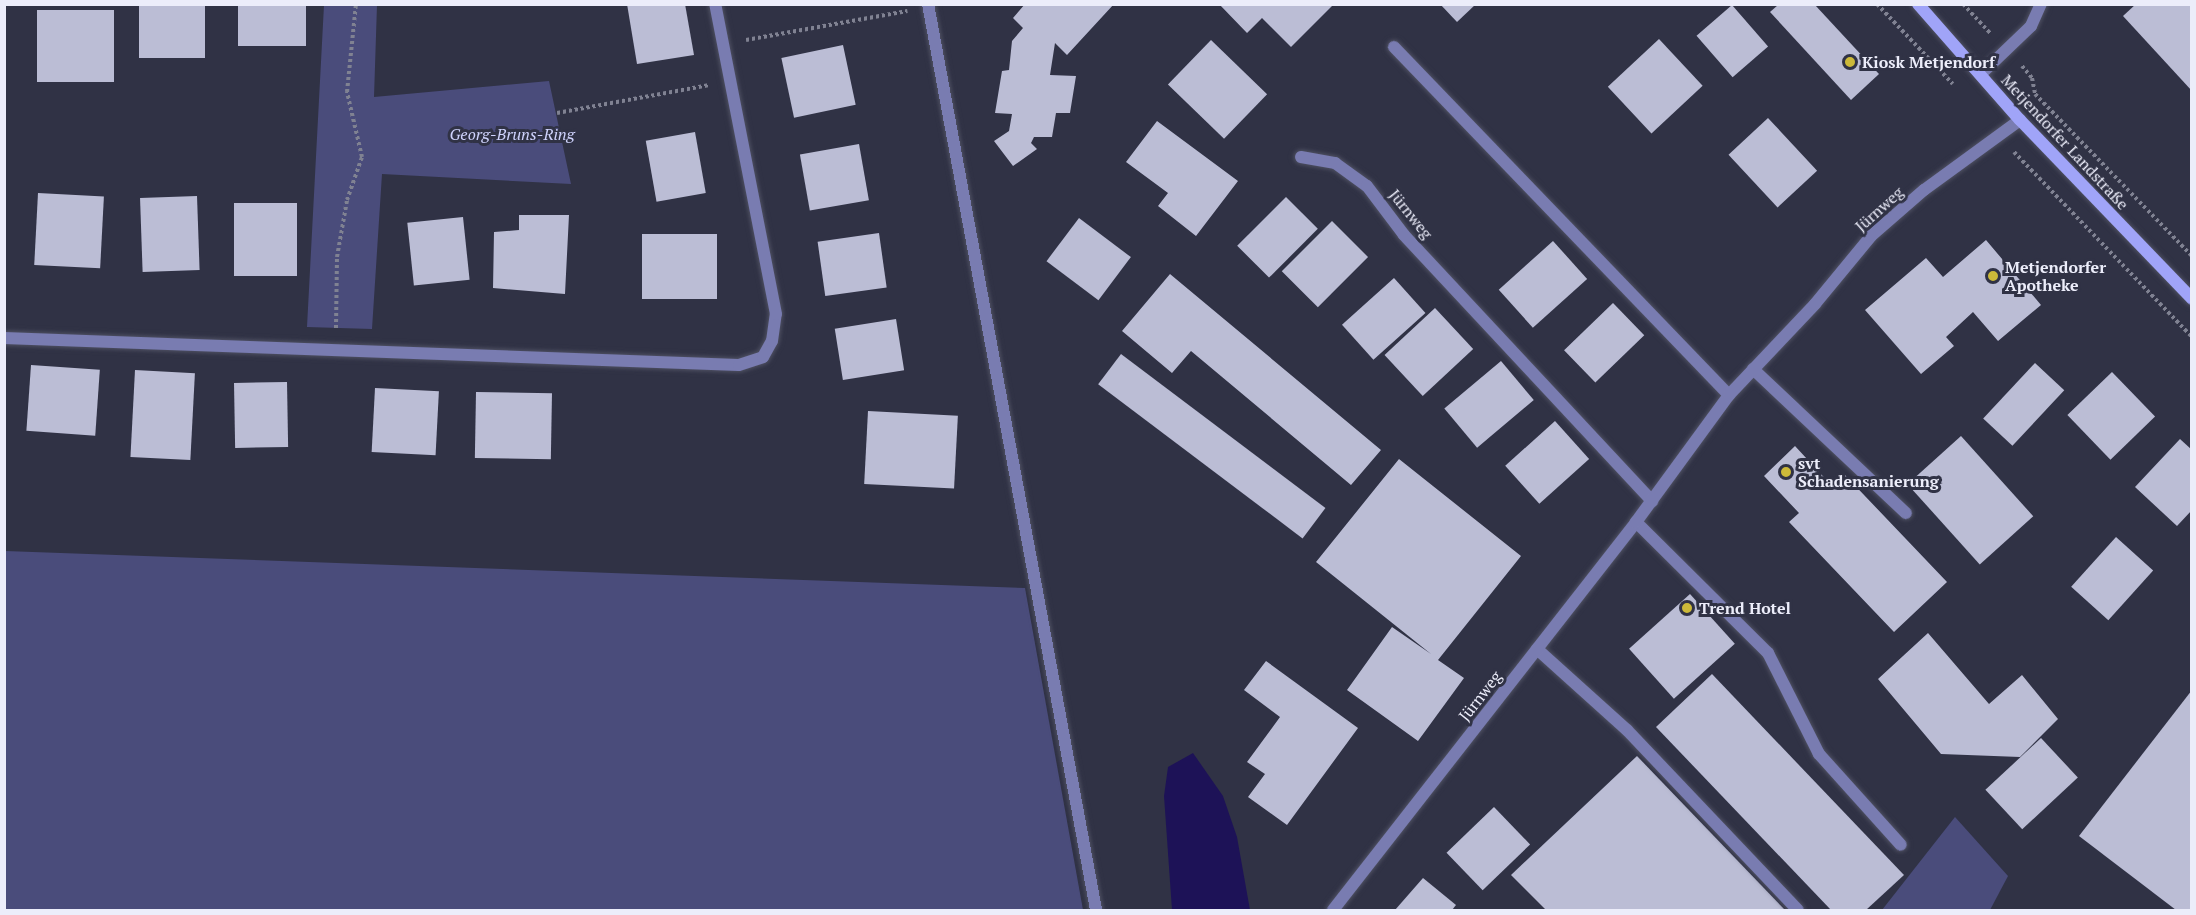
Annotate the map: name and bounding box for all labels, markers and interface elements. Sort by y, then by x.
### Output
place label: Kiosk Metjendorf [1862,52,1995,72]
marker: Kiosk Metjendorf [1843,55,1857,69]
street label: Metjendorfer Landstraße [1997,70,2133,214]
park label: Georg-Bruns-Ring [450,124,574,144]
street label: Jürnweg [1851,182,1907,236]
street label: Jürnweg [1385,185,1437,243]
place label: Metjendorfer Apotheke [2005,257,2106,295]
marker: Metjendorfer Apotheke [1986,269,2000,283]
place label: svt Schadensanierung [1798,453,1939,491]
marker: svt Schadensanierung [1779,465,1793,479]
place label: Trend Hotel [1699,598,1791,618]
marker: Trend Hotel [1680,601,1694,615]
street label: Jürnweg [1455,667,1505,725]

